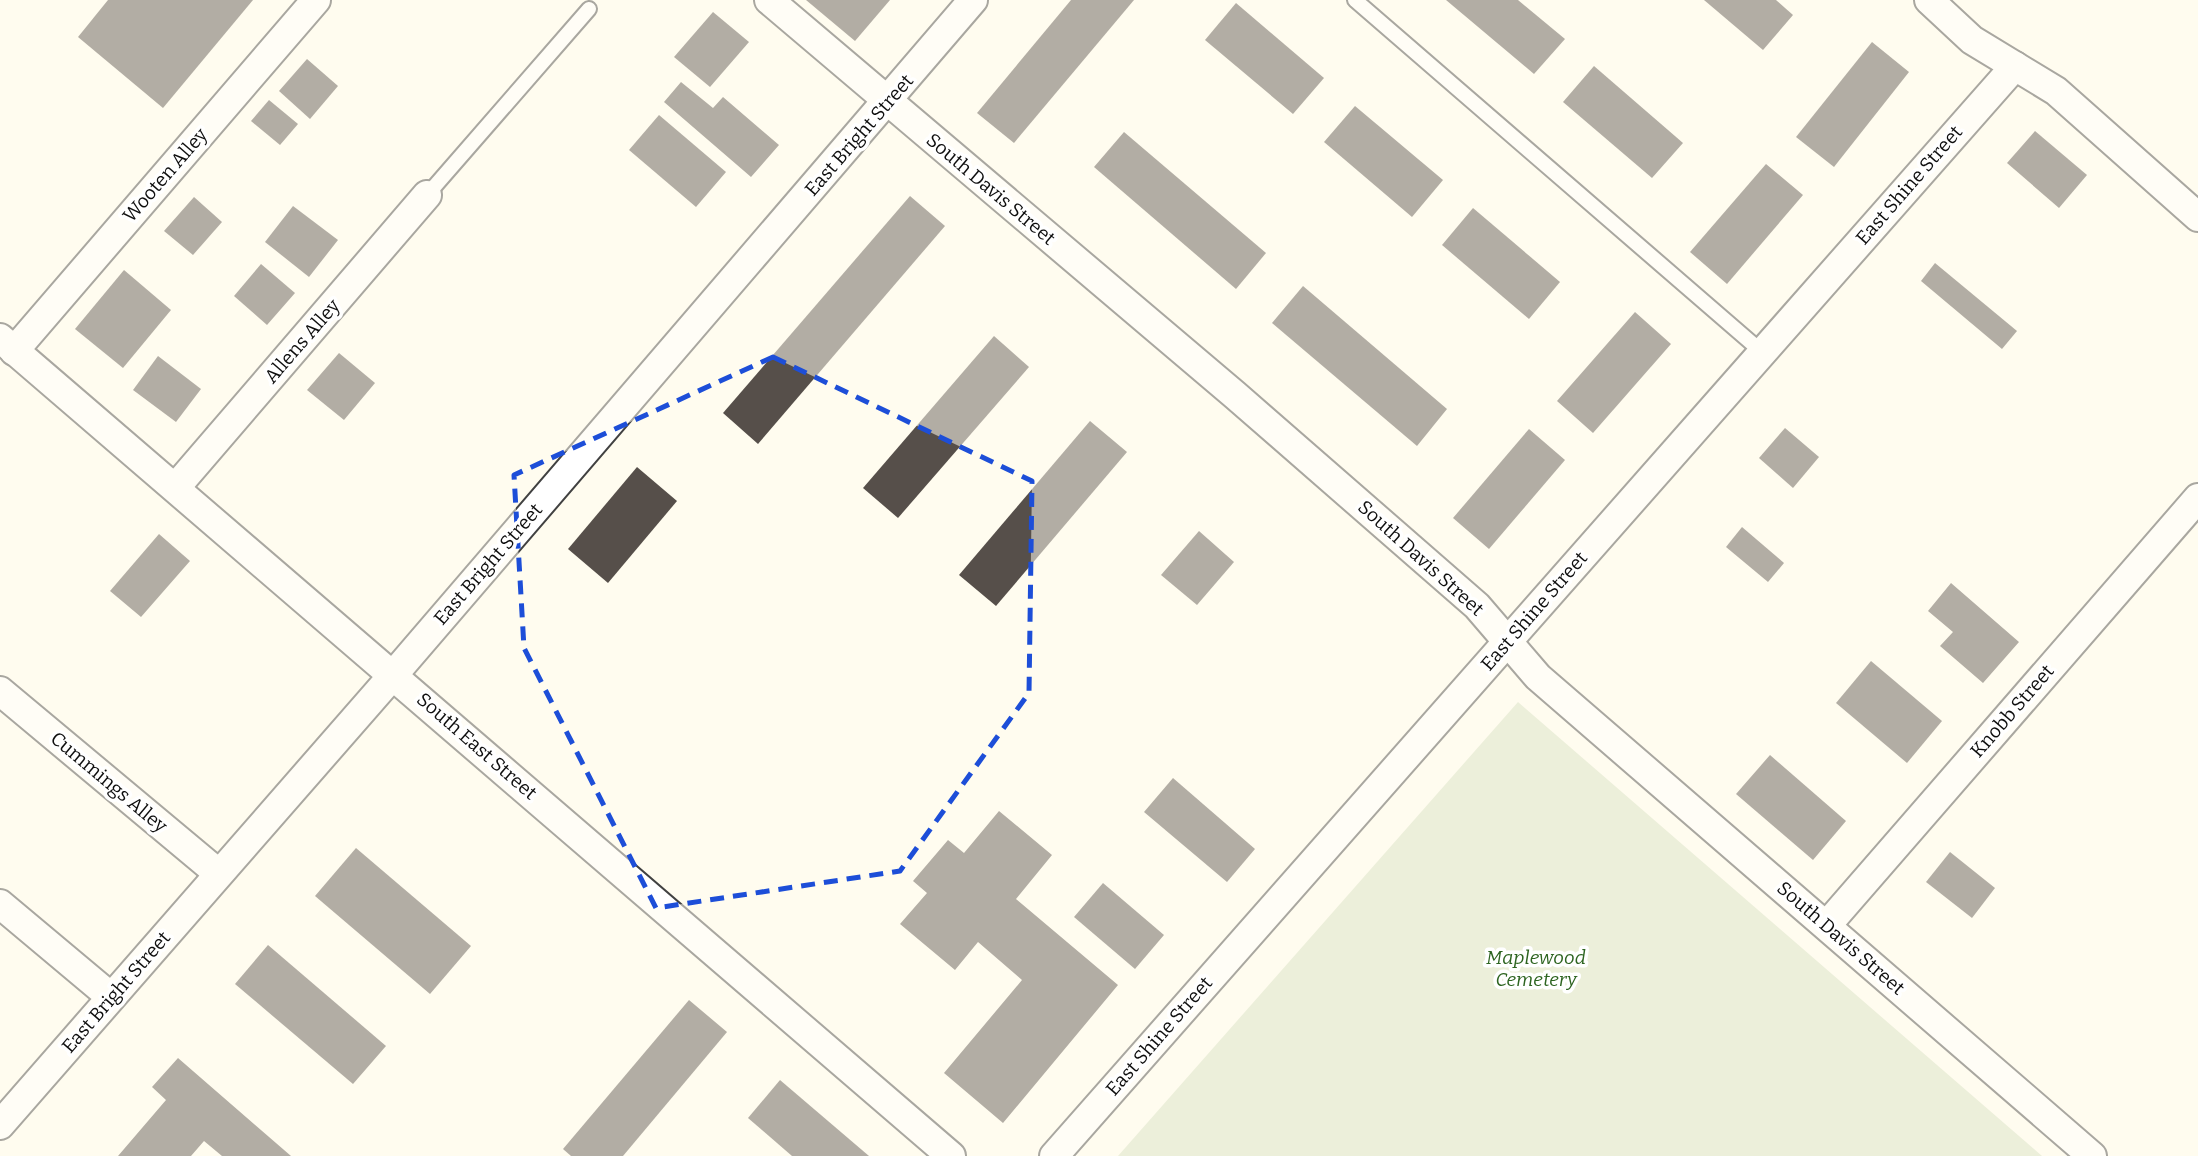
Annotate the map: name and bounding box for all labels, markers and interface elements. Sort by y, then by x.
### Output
street label: East Bright Street [800,69,918,201]
street label: East Shine Street [1851,121,1967,249]
street label: Wooten Alley [118,123,213,227]
street label: South Davis Street [922,128,1060,250]
street label: Allens Alley [259,294,345,388]
street label: South Davis Street [1353,495,1489,621]
street label: East Bright Street [429,498,547,630]
street label: East Shine Street [1476,547,1592,675]
street label: Knobb Street [1965,660,2059,762]
street label: South East Street [412,688,542,804]
street label: Cummings Alley [46,727,173,838]
street label: South Davis Street [1773,876,1910,1000]
street label: East Bright Street [57,926,175,1058]
park label: Maplewood Cemetery [1486,946,1586,991]
street label: East Shine Street [1101,972,1217,1100]

